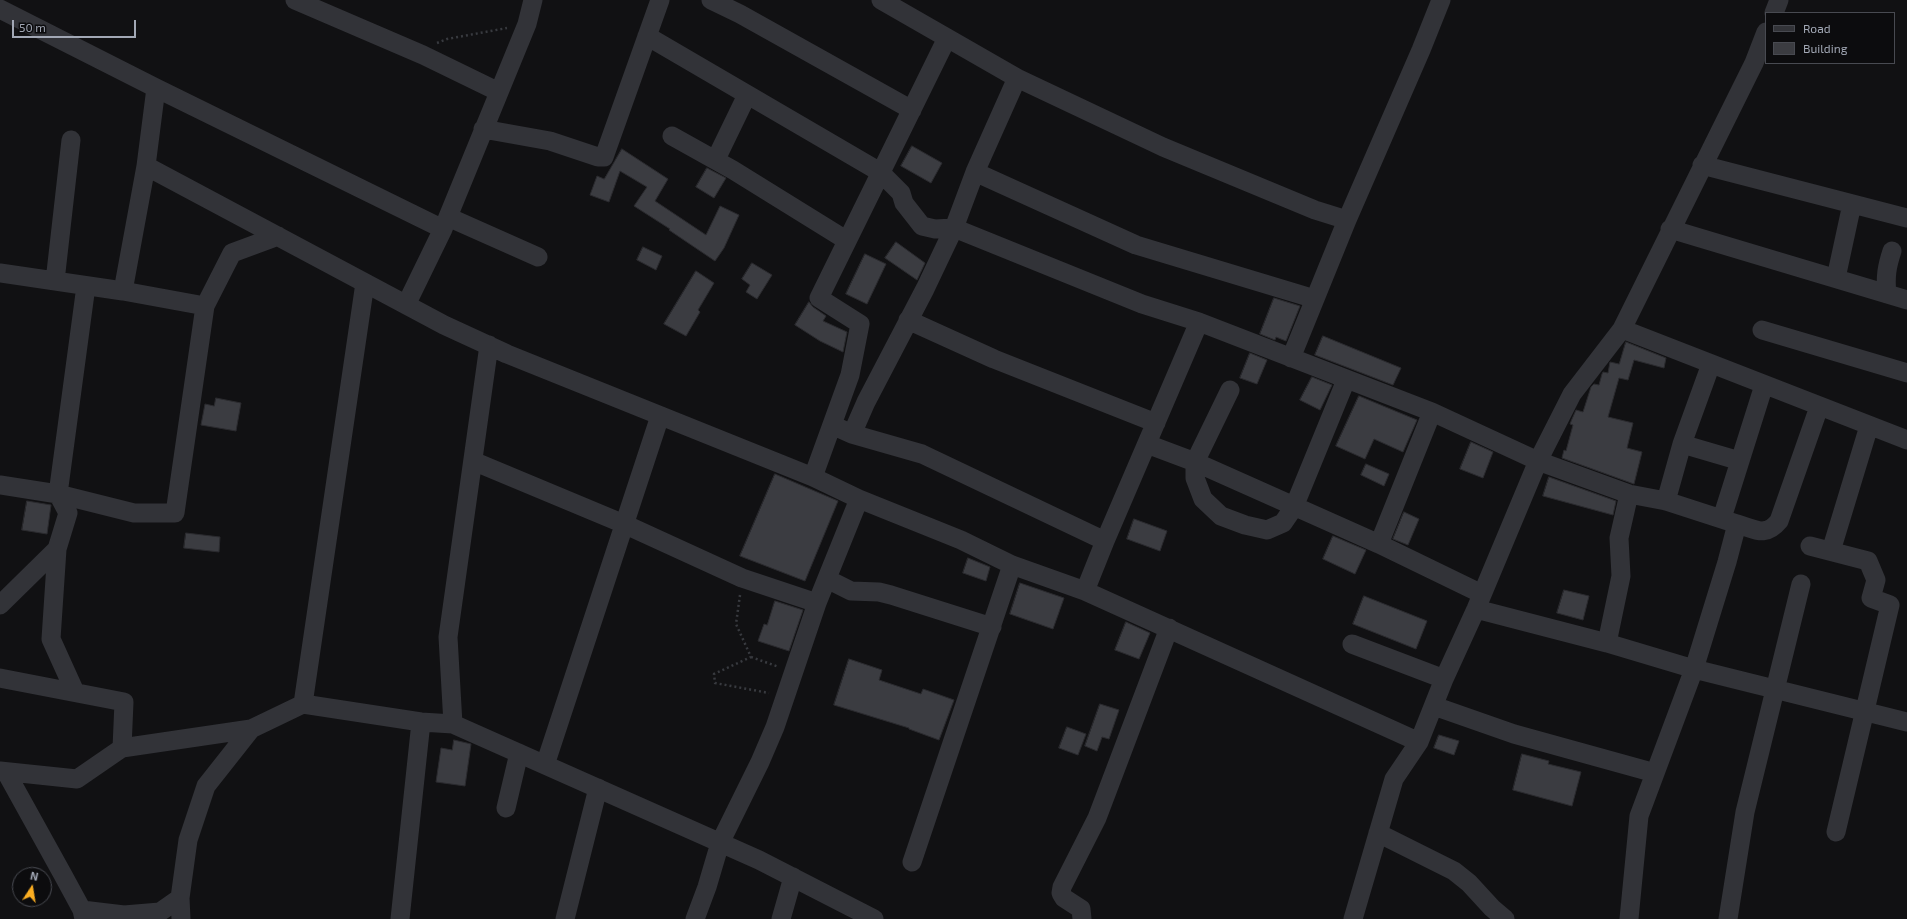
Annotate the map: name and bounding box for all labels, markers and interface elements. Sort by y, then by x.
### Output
scale bar [14,12,138,38]
legend [1765,12,1895,64]
text: 50 m [19,20,46,34]
text: Road [1803,21,1831,35]
text: Building [1803,41,1847,55]
north arrow [12,867,52,907]
text: N [29,869,40,883]

